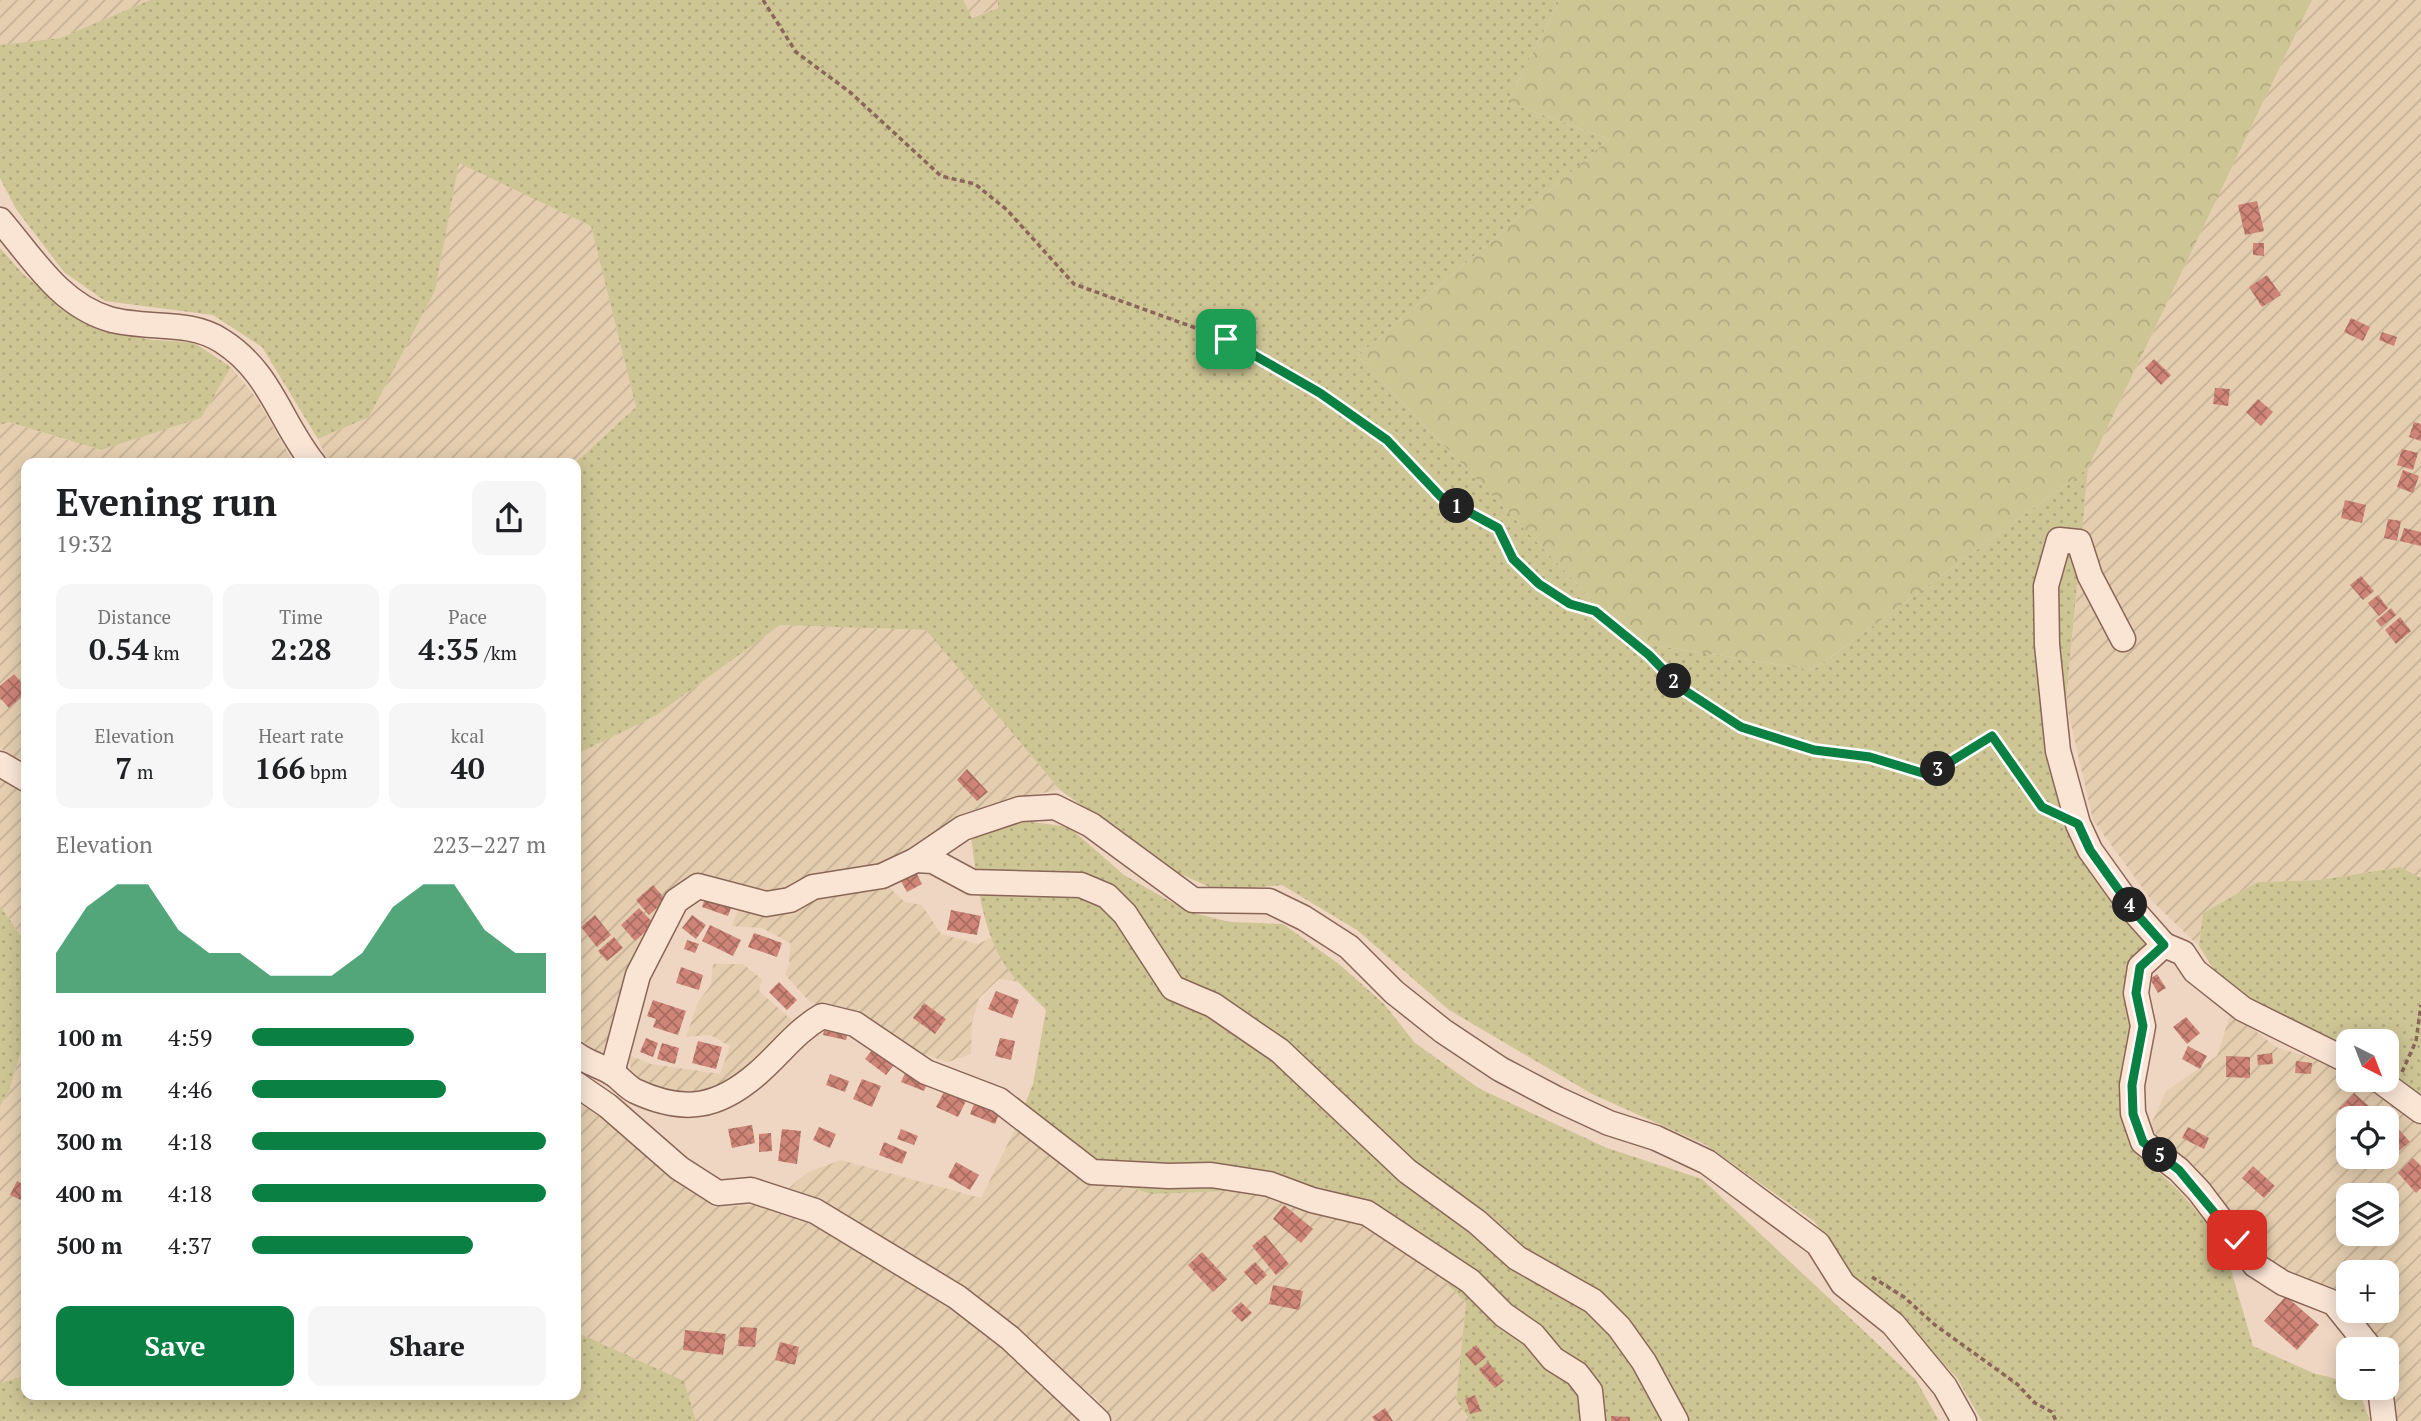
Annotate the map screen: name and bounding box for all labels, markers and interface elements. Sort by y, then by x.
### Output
pin [1196,309,1256,369]
icon: arrive [1207,320,1245,358]
text: Evening run [56,477,277,527]
button: share [472,481,546,555]
pin: 1 [1440,489,1474,524]
text: 1 [1451,493,1462,518]
text: 19:32 [56,528,113,559]
text: Distance [98,604,171,629]
text: Time [279,604,323,629]
text: Pace [448,604,487,629]
text: 0.54 [89,629,149,669]
text: 2:28 [270,629,332,669]
text: 4:35 [418,629,480,669]
text: km [149,640,180,665]
text: /km [480,640,517,665]
pin: 2 [1656,664,1692,698]
text: 2 [1668,668,1679,693]
text: Elevation [94,723,174,748]
text: Heart rate [258,723,344,748]
text: kcal [451,723,485,748]
text: 7 [115,748,132,788]
text: 166 [255,748,305,788]
text: 40 [451,748,485,788]
pin: 3 [1920,752,1955,786]
text: 3 [1932,756,1943,781]
text: m [132,759,153,784]
text: bpm [305,759,347,784]
text: Elevation [56,829,153,860]
text: 223–227 m [433,829,546,860]
pin: 4 [2112,888,2148,922]
text: 4 [2124,892,2135,917]
text: 100 m [56,1022,122,1053]
text: 4:59 [168,1022,212,1053]
north arrow [2336,1029,2399,1092]
map controls [2336,1029,2399,1400]
text: 200 m [56,1074,122,1105]
text: 4:46 [168,1074,212,1105]
button: locate [2336,1106,2399,1169]
text: 300 m [56,1126,122,1157]
text: 4:18 [168,1126,212,1157]
pin: 5 [2142,1138,2178,1172]
text: 5 [2154,1142,2165,1167]
text: 400 m [56,1178,122,1209]
text: 4:18 [168,1178,212,1209]
button: layers [2336,1183,2399,1246]
pin [2207,1210,2267,1270]
icon: check [2218,1221,2256,1259]
text: 500 m [56,1230,122,1261]
text: 4:37 [168,1230,212,1261]
button: + [2336,1260,2399,1323]
button: Save [56,1306,294,1386]
button: Share [308,1306,546,1386]
button: − [2336,1337,2399,1400]

